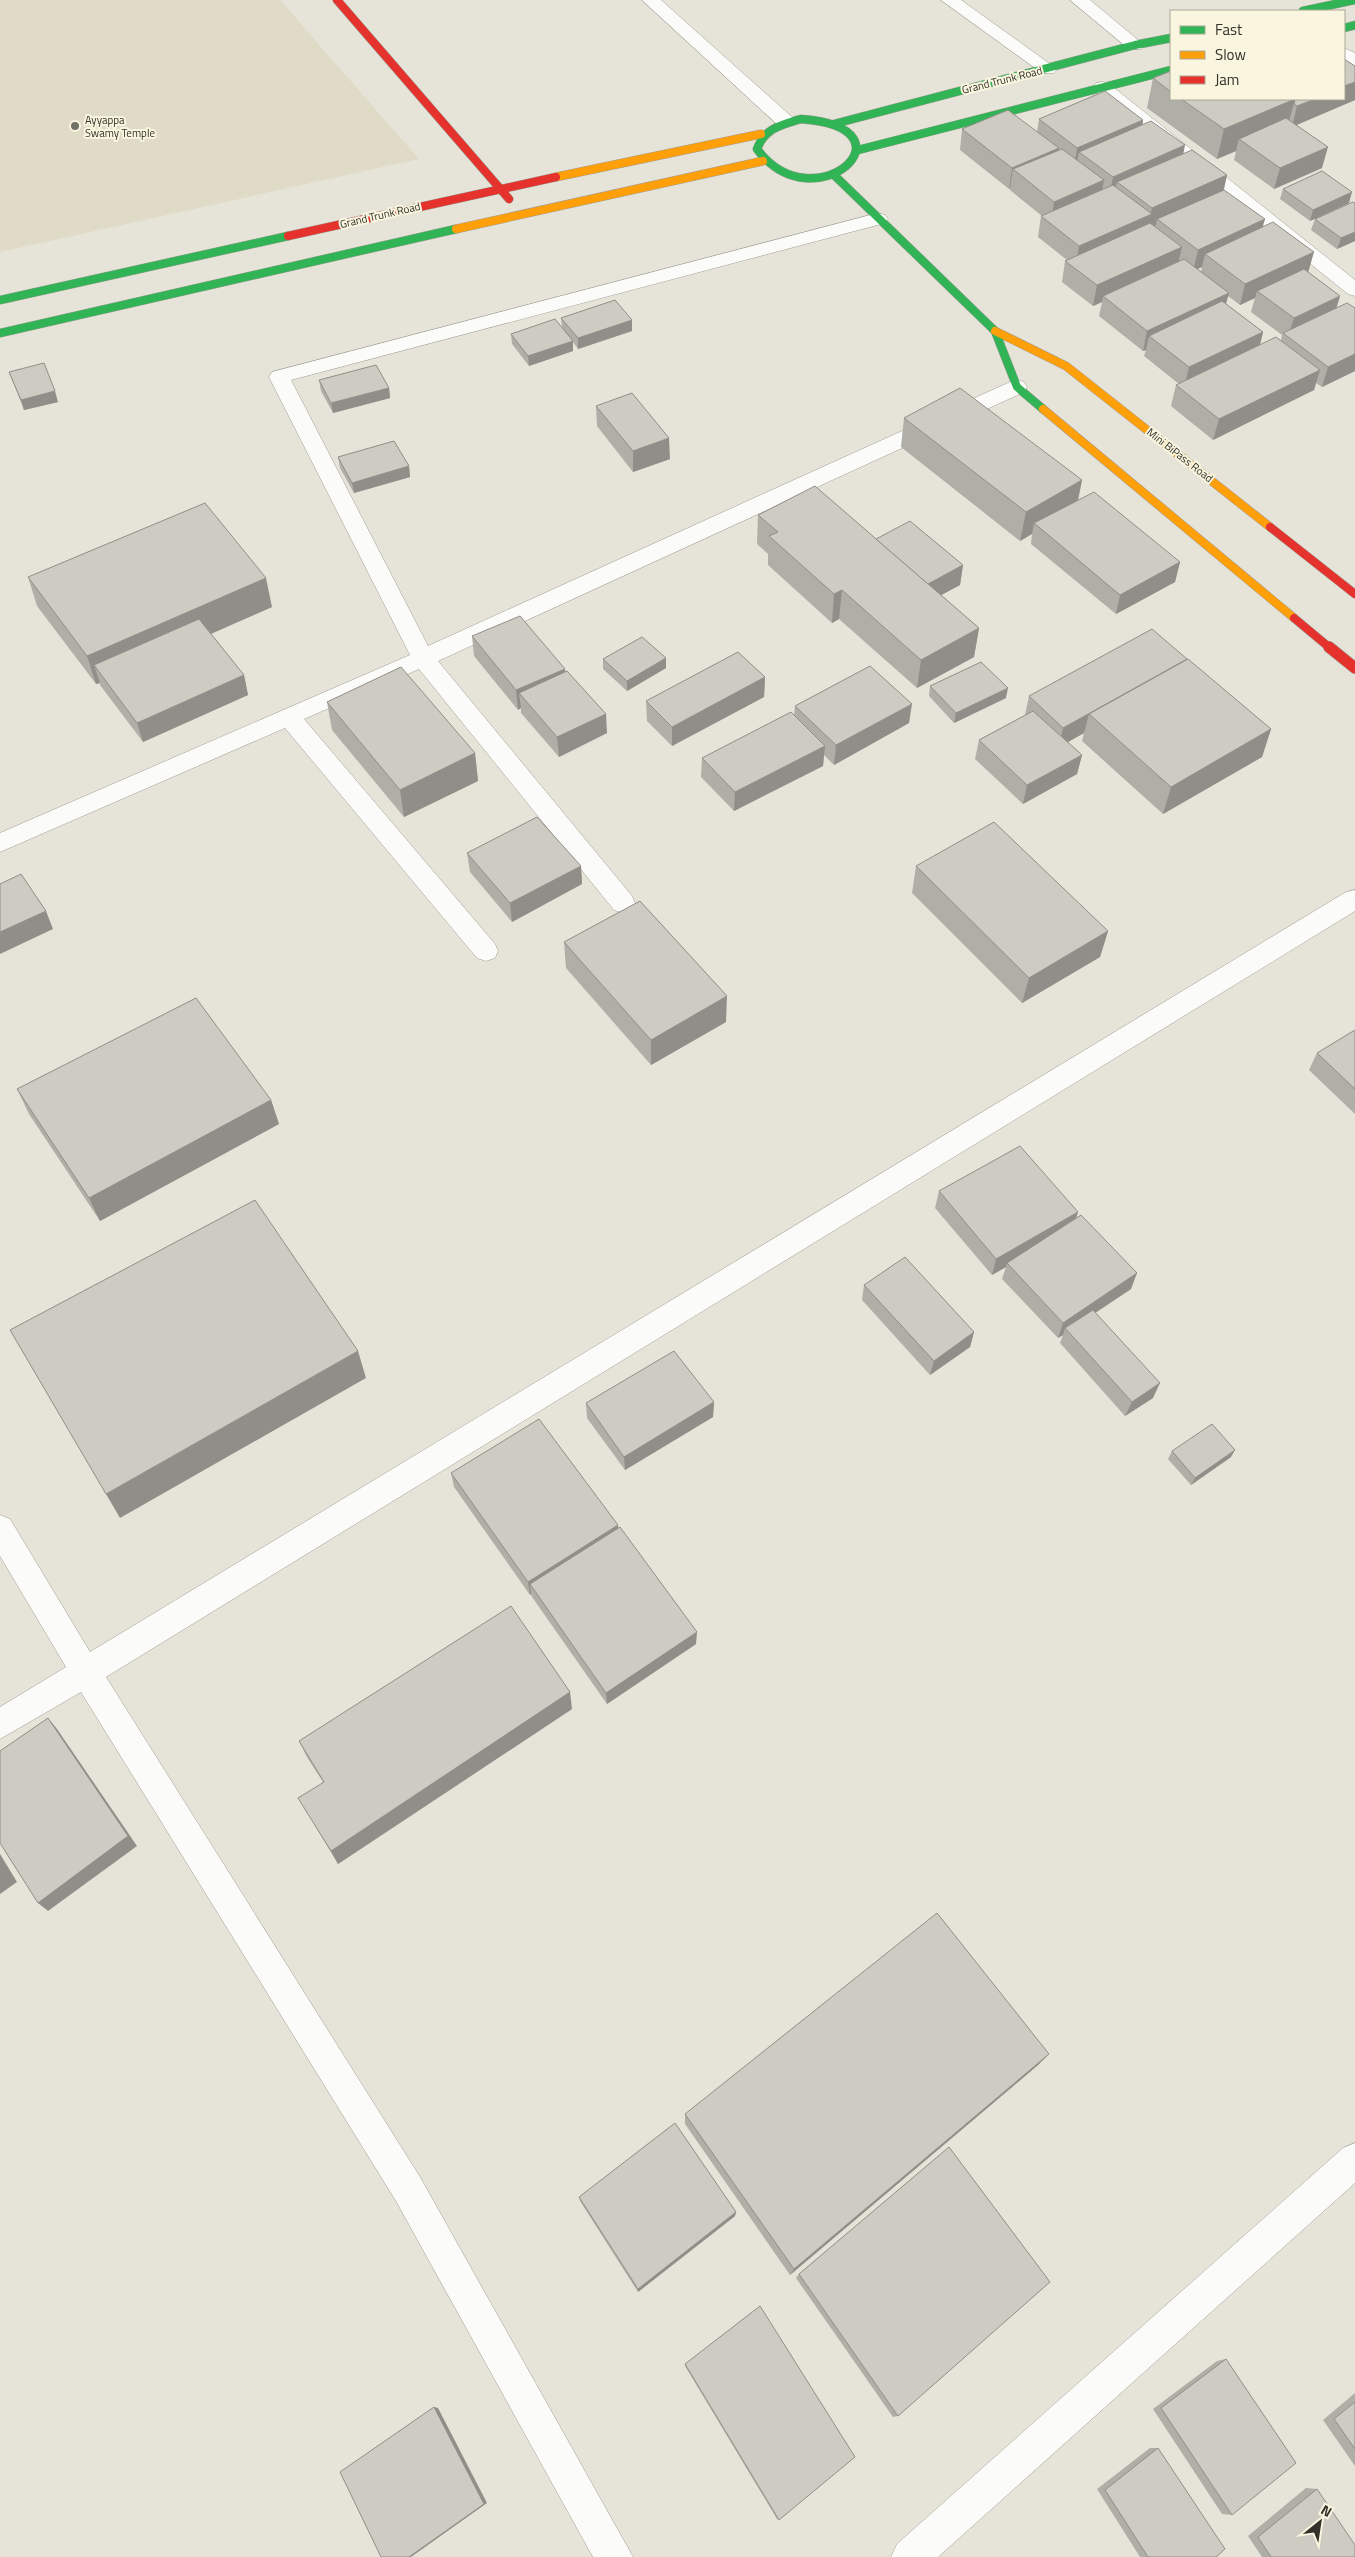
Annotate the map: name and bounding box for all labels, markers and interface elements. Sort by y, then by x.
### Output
legend [1170,10,1345,100]
text: Fast [1215,18,1243,41]
text: Slow [1215,43,1246,66]
street label: Grand Trunk Road [960,62,1044,98]
text: Jam [1215,68,1239,91]
place label: Ayyappa Swamy Temple [85,112,155,141]
marker: Ayyappa Swamy Temple [69,120,81,132]
street label: Grand Trunk Road [338,198,422,232]
street label: Mini BiPass Road [1144,424,1217,486]
north arrow [1295,2497,1345,2547]
text: N [1317,2499,1336,2522]

